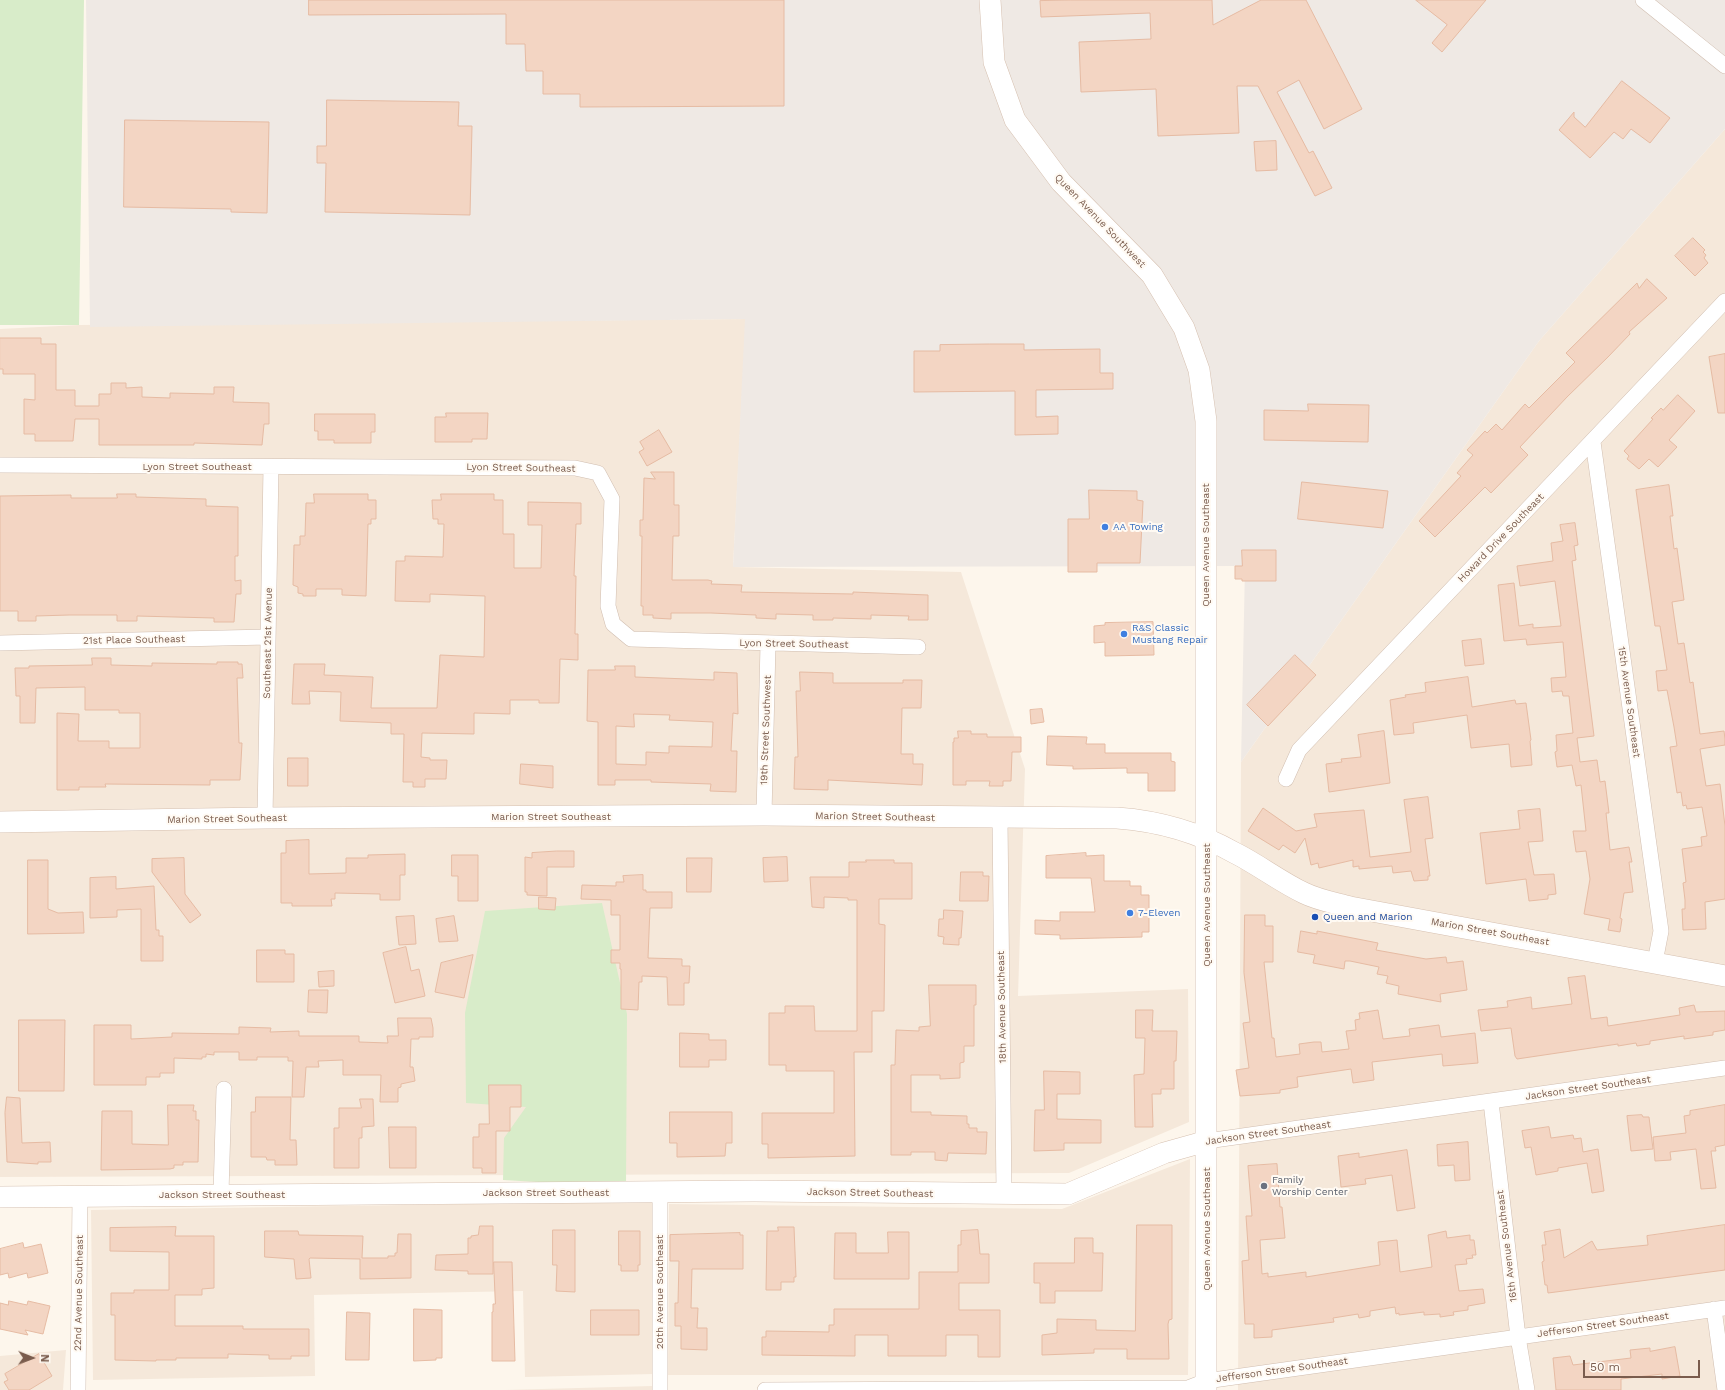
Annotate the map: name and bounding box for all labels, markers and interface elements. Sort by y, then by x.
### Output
street label: Queen Avenue Southwest [1052,172,1148,270]
street label: Lyon Street Southeast [142,461,252,473]
street label: Lyon Street Southeast [466,461,576,475]
street label: Queen Avenue Southeast [1200,483,1212,607]
street label: Howard Drive Southeast [1455,491,1547,585]
place label: AA Towing [1113,521,1163,533]
marker: AA Towing [1100,522,1110,532]
street label: Southeast 21st Avenue [261,587,275,699]
place label: R&S Classic Mustang Repair [1132,622,1208,646]
marker: R&S Classic Mustang Repair [1119,629,1129,639]
street label: 21st Place Southeast [83,633,185,647]
street label: Lyon Street Southeast [739,637,849,651]
street label: 15th Avenue Southeast [1615,646,1643,758]
street label: 19th Street Southwest [758,675,774,785]
street label: Marion Street Southeast [815,810,935,824]
street label: Marion Street Southeast [491,811,611,823]
street label: Marion Street Southeast [167,812,287,826]
street label: Queen Avenue Southeast [1201,843,1213,967]
place label: 7-Eleven [1138,907,1180,919]
marker: 7-Eleven [1125,908,1135,918]
place label: Queen and Marion [1323,911,1412,923]
marker: Queen and Marion [1310,912,1320,922]
street label: Marion Street Southeast [1430,916,1550,948]
street label: 18th Avenue Southeast [995,951,1009,1063]
street label: Jackson Street Southeast [1525,1073,1651,1103]
street label: Jackson Street Southeast [1205,1118,1331,1148]
street label: Queen Avenue Southeast [1201,1167,1213,1291]
place label: Family Worship Center [1272,1174,1348,1198]
marker: Family Worship Center [1259,1181,1269,1191]
street label: Jackson Street Southeast [807,1186,933,1200]
street label: Jackson Street Southeast [483,1187,609,1199]
street label: Jackson Street Southeast [159,1189,285,1201]
street label: 16th Avenue Southeast [1494,1189,1520,1303]
street label: 22nd Avenue Southeast [72,1235,86,1351]
street label: 20th Avenue Southeast [654,1235,666,1349]
street label: Jefferson Street Southeast [1536,1310,1670,1340]
north arrow [12,1338,52,1378]
scale bar [1585,1352,1702,1378]
text: N [38,1354,51,1362]
street label: Jefferson Street Southeast [1215,1355,1349,1385]
text: 50 m [1590,1360,1620,1374]

